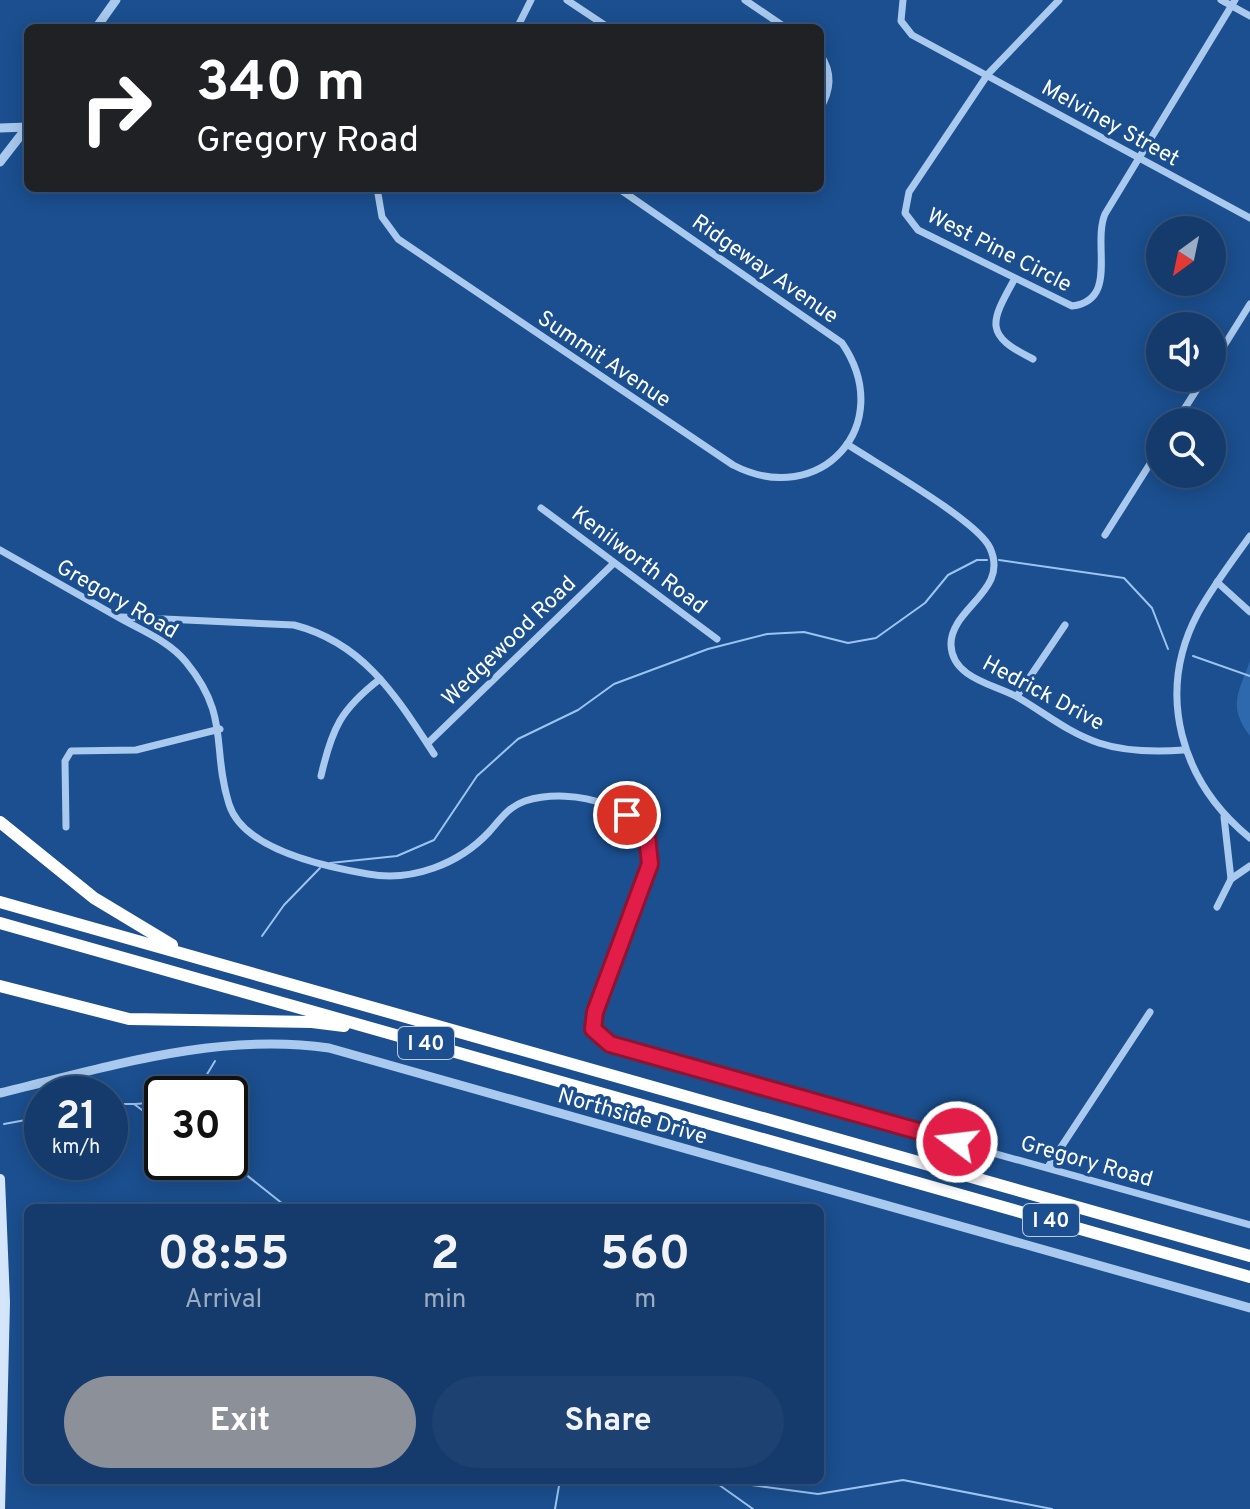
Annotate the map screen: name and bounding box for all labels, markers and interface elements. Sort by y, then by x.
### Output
text: 340 m [196,50,365,120]
icon: right [64,56,168,160]
street label: Melviney Street [1036,75,1184,173]
text: Gregory Road [196,119,419,165]
street label: West Pine Circle [922,203,1076,299]
street label: Ridgeway Avenue [686,209,843,331]
north arrow [1146,216,1226,296]
map controls [1146,216,1226,488]
street label: Summit Avenue [532,306,675,415]
button: sound [1146,312,1226,392]
button: search [1146,408,1226,488]
street label: Kenilworth Road [565,501,712,621]
street label: Gregory Road [51,554,183,646]
street label: Wedgewood Road [437,571,582,713]
street label: Hedrick Drive [977,651,1108,738]
pin [593,781,661,849]
icon: arrive [605,793,649,837]
road number: I 40 [398,1027,454,1059]
speed limit sign: 30 [144,1076,248,1180]
street label: Northside Drive [554,1083,710,1152]
text: 21 [56,1093,96,1143]
position arrow [915,1100,999,1184]
street label: Gregory Road [1017,1131,1156,1194]
text: km/h [52,1135,100,1161]
road number: I 40 [1023,1204,1079,1236]
text: 08:55 [158,1226,290,1286]
text: 2 [430,1226,460,1286]
text: 560 [600,1226,690,1286]
text: Arrival [185,1284,262,1317]
text: min [423,1284,466,1317]
text: m [634,1284,656,1317]
button: Exit [64,1376,416,1468]
button: Share [432,1376,784,1468]

